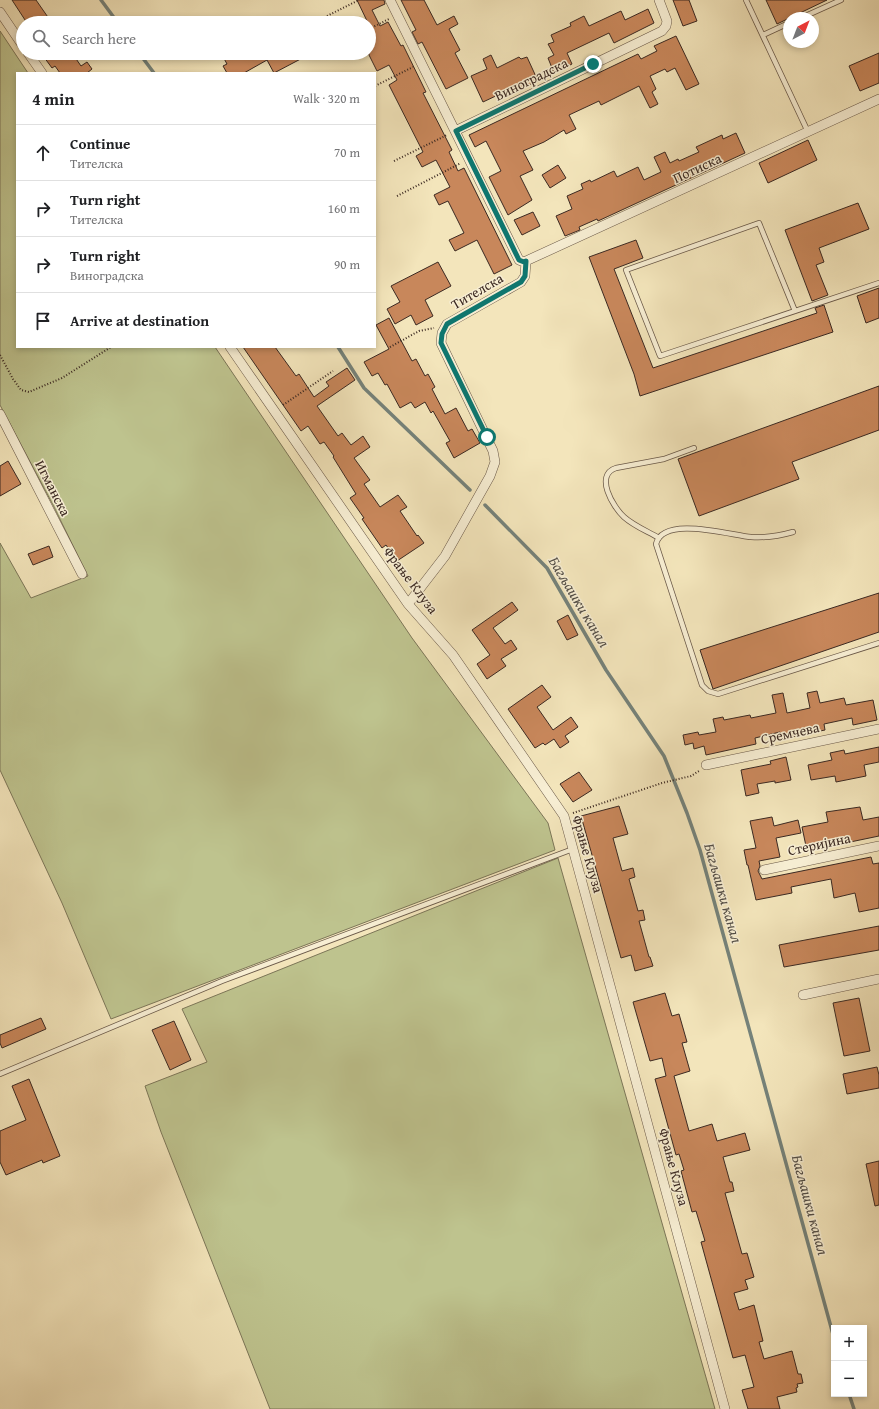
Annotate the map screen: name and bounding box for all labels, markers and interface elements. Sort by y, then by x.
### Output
north arrow [783,12,819,48]
search box [16,16,376,60]
icon: search [30,27,52,49]
text: Search here [62,28,136,49]
street label: Виноградска [491,52,571,105]
route end [584,55,602,73]
text: 4 min [32,86,74,111]
text: Walk · 320 m [293,89,360,108]
text: Continue [70,133,131,154]
icon: ahead [32,142,54,164]
text: 70 m [334,143,360,162]
street label: Потиска [669,148,725,188]
text: Тителска [70,154,123,173]
text: Turn right [70,189,141,210]
icon: right [32,198,54,220]
text: 160 m [328,199,360,218]
text: Тителска [70,210,123,229]
text: Turn right [70,245,141,266]
icon: right [32,254,54,276]
text: 90 m [334,255,360,274]
text: Виноградска [70,266,144,285]
street label: Тителска [447,268,507,314]
icon: arrive [32,310,54,332]
text: Arrive at destination [70,310,209,331]
route start [478,428,496,446]
street label: Игманска [30,457,76,520]
street label: Фрање Клуза [379,542,443,618]
water label: Багљашки канал [544,552,615,651]
street label: Сремчева [759,717,821,749]
street label: Фрање Клуза [567,813,609,895]
street label: Стеријина [786,828,853,860]
water label: Багљашки канал [699,841,748,945]
street label: Фрање Клуза [654,1126,694,1208]
water label: Багљашки канал [787,1152,834,1258]
map controls [831,1325,867,1397]
button: + [831,1325,867,1361]
button: − [831,1361,867,1397]

